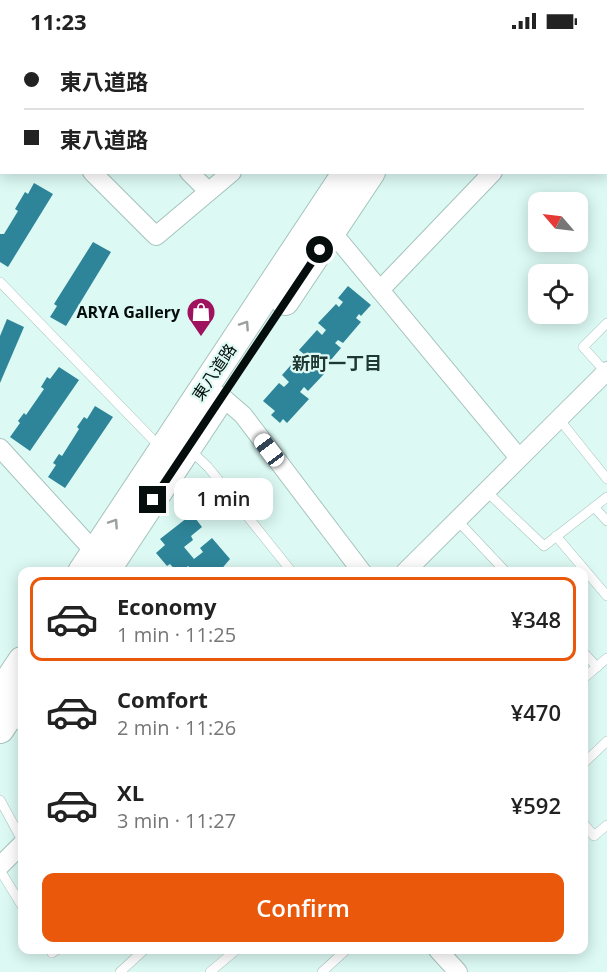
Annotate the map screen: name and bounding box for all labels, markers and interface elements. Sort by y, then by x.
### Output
text: 11:23 [30,6,87,36]
text: 東八道路 [60,66,148,96]
text: 東八道路 [60,124,148,154]
north arrow [528,192,588,252]
map controls [528,192,588,324]
route start [306,236,333,263]
button: locate [528,264,588,324]
shop icon: ARYA Gallery [185,296,217,338]
place label: ARYA Gallery [76,301,181,323]
one-way arrow [238,321,249,332]
street label: 東八道路 [187,339,241,405]
district label: 新町一丁目 [292,351,382,375]
car [251,430,287,470]
callout: 1 min [174,479,273,521]
text: 1 min [197,485,251,512]
route end [139,486,166,513]
one-way arrow [107,518,118,529]
text: Economy [117,591,216,621]
icon: car [45,592,99,646]
text: ¥348 [511,604,561,634]
text: 1 min · 11:25 [117,621,236,648]
text: Comfort [117,684,208,714]
icon: car [45,685,99,739]
text: ¥470 [511,697,561,727]
text: 2 min · 11:26 [117,714,236,741]
text: XL [117,777,144,807]
icon: car [45,778,99,832]
text: ¥592 [511,790,561,820]
text: 3 min · 11:27 [117,807,236,834]
button: Confirm [42,873,564,942]

